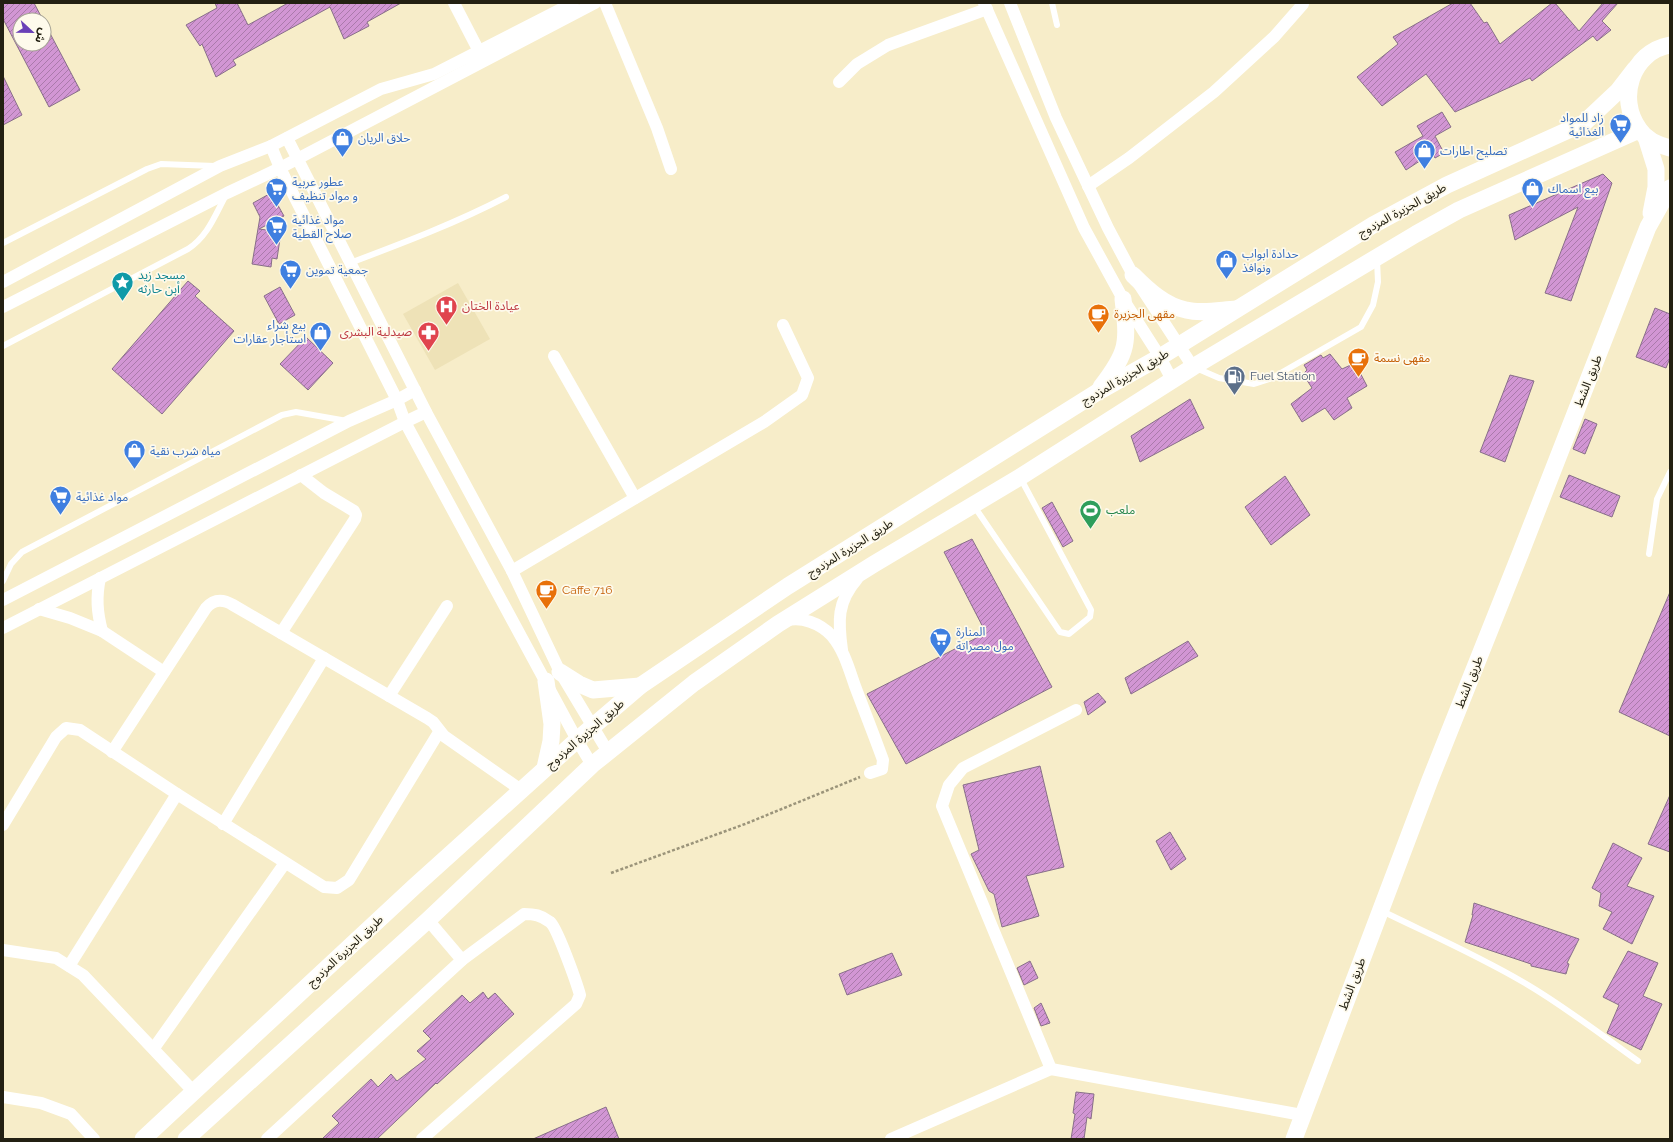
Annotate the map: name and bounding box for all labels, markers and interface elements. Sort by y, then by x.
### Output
north arrow [12,12,52,52]
text: ش [32,26,50,45]
place label: زاد للمواد الغذائية [1560,111,1604,139]
supermarket icon: زاد للمواد الغذائية [1607,112,1633,145]
shop icon: حلاق الريان [330,125,356,158]
place label: حلاق الريان [358,131,410,145]
shop icon: تصليح اطارات [1411,138,1437,171]
place label: تصليح اطارات [1440,144,1508,160]
place label: عطور عربية و مواد تنظيف [292,175,358,203]
supermarket icon: عطور عربية و مواد تنظيف [263,176,289,209]
shop icon: بيع اسماك [1520,176,1546,209]
street label: طريق الجزيرة المزدوج [1355,180,1450,242]
place label: بيع اسماك [1548,182,1598,198]
place label: مواد غذائية صلاح القطية [292,213,352,243]
supermarket icon: مواد غذائية صلاح القطية [264,214,290,247]
place label: حدادة ابواب ونوافذ [1242,247,1298,275]
shop icon: حدادة ابواب ونوافذ [1214,248,1240,281]
supermarket icon: جمعية تموين [278,257,304,290]
place label: جمعية تموين [306,263,368,277]
place label: مسجد زيد أبن حارثه [138,268,186,296]
place icon: مسجد زيد أبن حارثه [109,269,135,302]
hospital icon: عيادة الختان [433,293,459,326]
place label: عيادة الختان [462,299,519,313]
cafe icon: مقهى الجزيرة [1085,301,1111,334]
place label: مقهى الجزيرة [1114,307,1175,321]
place label: بيع شراء استأجار عقارات [233,318,306,346]
shop icon: بيع شراء استأجار عقارات [308,319,334,352]
pharmacy icon: صيدلية البشرى [415,319,441,352]
place label: صيدلية البشرى [340,325,412,339]
cafe icon: مقهى نسمة [1346,345,1372,378]
street label: طريق الجزيرة المزدوج [1079,346,1172,409]
place label: مقهى نسمة [1374,351,1430,365]
street label: طريق الشط [1571,353,1606,410]
fuel station icon: Fuel Station [1221,363,1247,396]
place label: Fuel Station [1250,369,1315,383]
shop icon: مياه شرب نقية [121,438,147,471]
place label: مياه شرب نقية [150,444,221,458]
supermarket icon: مواد غذائية [48,484,74,517]
place label: مواد غذائية [76,490,128,504]
sports icon: ملعب [1077,497,1103,530]
place label: ملعب [1106,503,1135,517]
street label: طريق الجزيرة المزدوج [804,516,897,582]
cafe icon: Caffe 716 [534,577,560,610]
place label: Caffe 716 [562,583,612,597]
place label: المنارة مول مصراتة [956,625,1014,653]
supermarket icon: المنارة مول مصراتة [927,626,953,659]
street label: طريق الشط [1452,654,1487,711]
street label: طريق الجزيرة المزدوج [543,696,628,773]
street label: طريق الجزيرة المزدوج [304,912,387,991]
street label: طريق الشط [1336,956,1369,1013]

